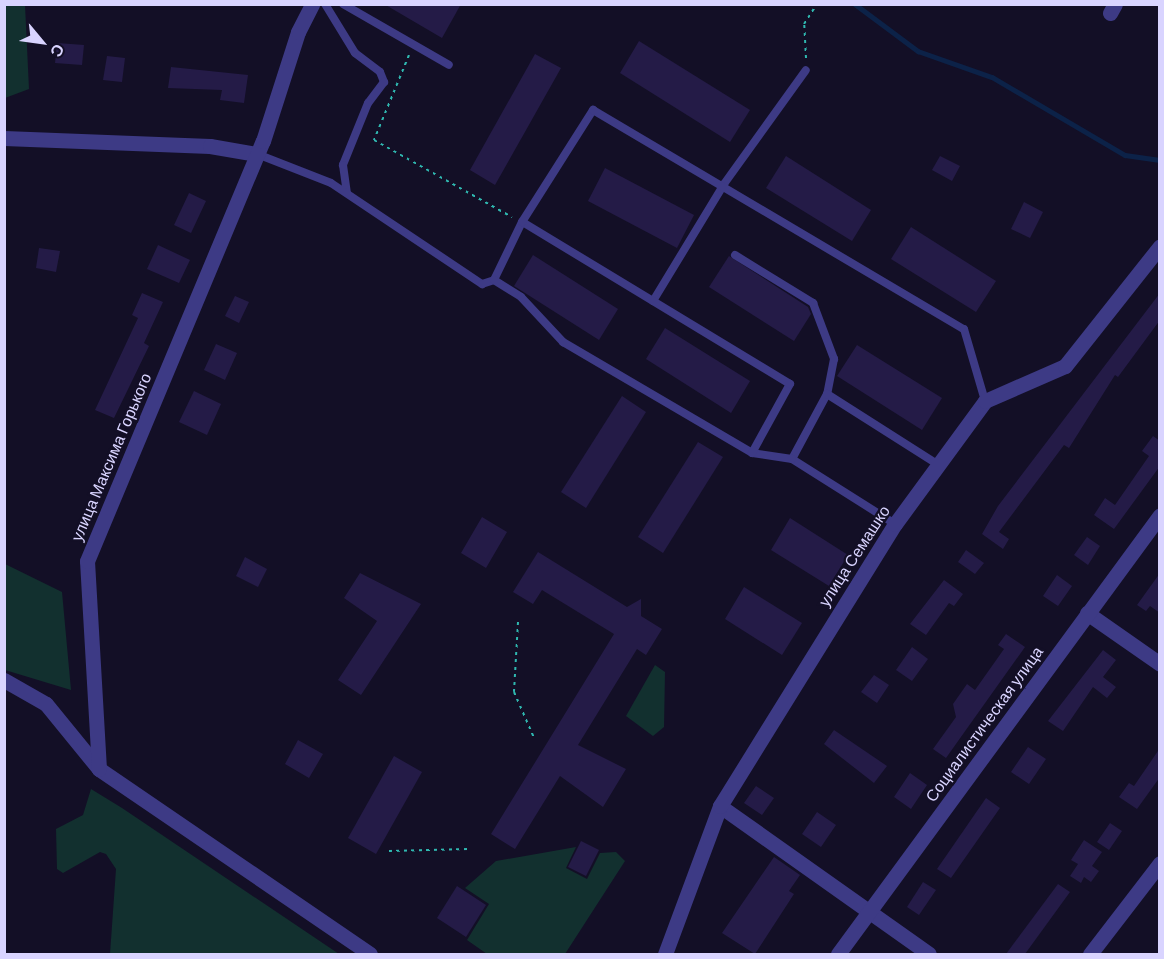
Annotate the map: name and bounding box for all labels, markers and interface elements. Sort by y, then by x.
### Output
north arrow [12,12,72,72]
text: С [47,41,69,61]
street label: улица Максима Горького [67,370,155,544]
street label: улица Семашко [814,502,894,610]
street label: Социалистическая улица [921,643,1047,805]

